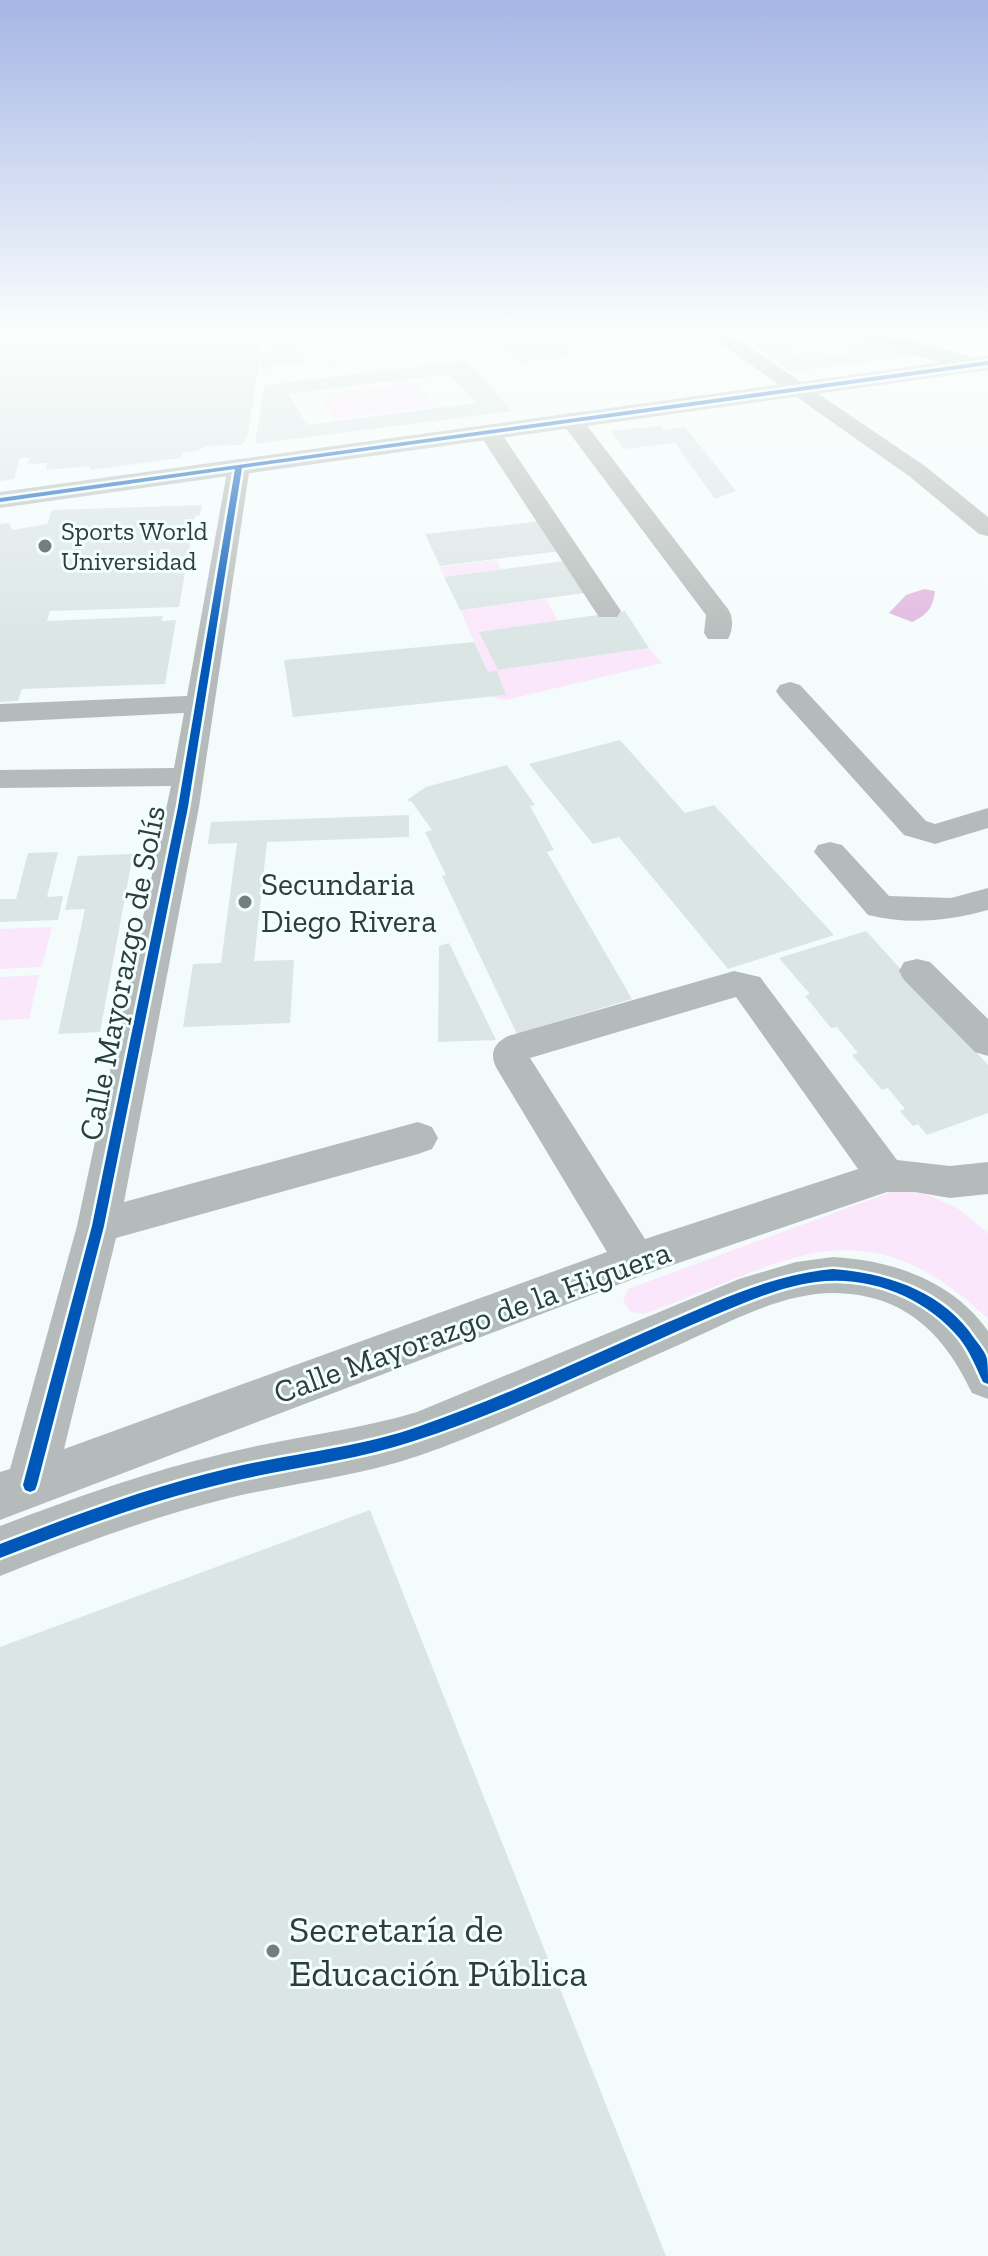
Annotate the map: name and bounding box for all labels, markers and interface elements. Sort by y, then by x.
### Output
place label: Sports World Universidad [61,515,208,577]
marker: Sports World Universidad [36,537,54,555]
street label: Calle Mayorazgo de Solís [71,802,173,1144]
place label: Secundaria Diego Rivera [261,865,437,940]
marker: Secundaria Diego Rivera [236,893,254,911]
street label: Calle Mayorazgo de la Higuera [269,1232,675,1412]
place label: Secretaría de Educación Pública [289,1906,588,1996]
marker: Secretaría de Educación Pública [264,1942,282,1960]

